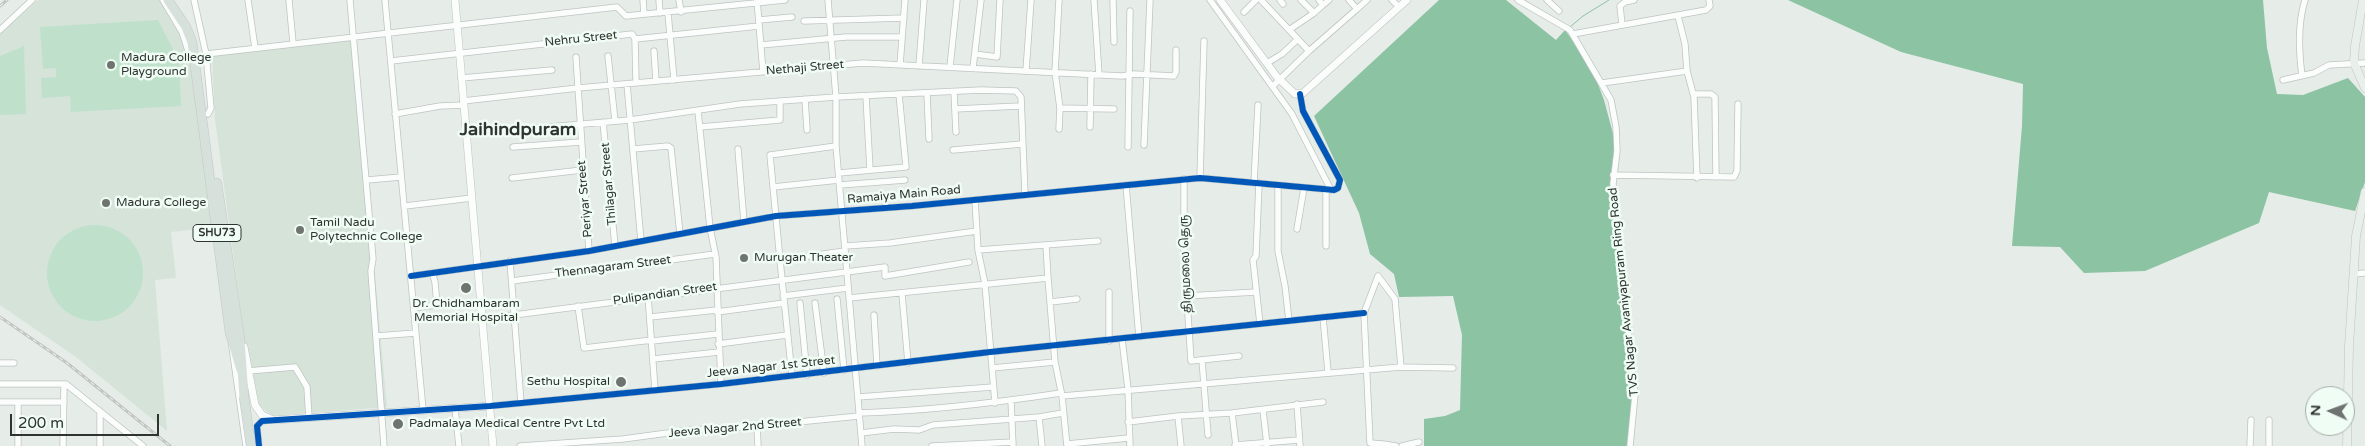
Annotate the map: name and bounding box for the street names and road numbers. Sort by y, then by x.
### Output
street label: Nehru Street [544,28,618,50]
street label: Nethaji Street [765,57,845,79]
street label: Thilagar Street [598,142,620,226]
street label: Periyar Street [574,160,596,238]
street label: Ramaiya Main Road [846,183,962,207]
street label: TVS Nagar Avaniyapuram Ring Road [1606,187,1642,397]
street label: திருமலை தெரு [1177,215,1195,313]
road number: SHU73 [193,224,241,242]
street label: Thennagaram Street [554,253,672,281]
street label: Pulipandian Street [612,280,718,308]
street label: Jeeva Nagar 1st Street [706,353,836,381]
street label: Jeeva Nagar 2nd Street [668,415,802,441]

